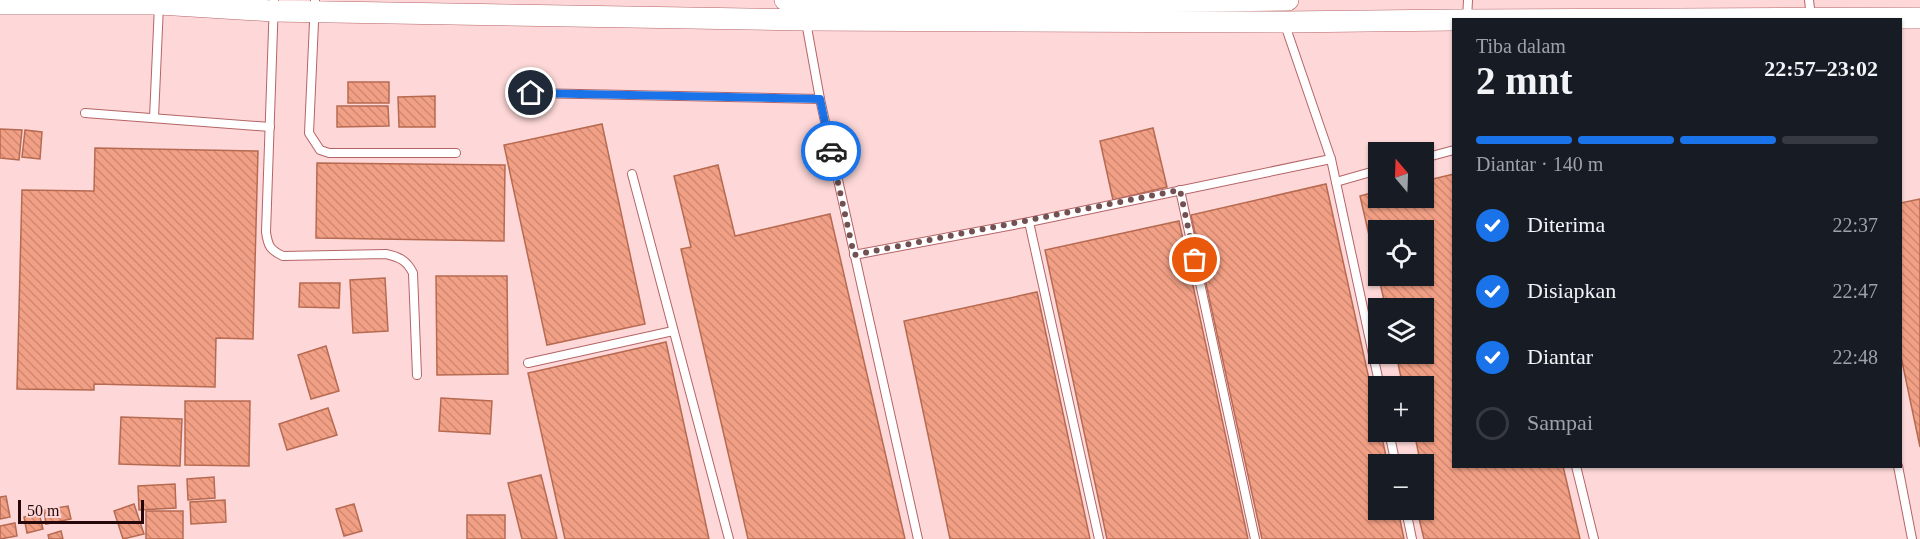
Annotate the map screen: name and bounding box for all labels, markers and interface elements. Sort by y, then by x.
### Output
text: Tiba dalam [1476,35,1566,57]
text: 22:57–23:02 [1764,56,1878,81]
text: 2 mnt [1476,59,1572,102]
pin [505,67,556,118]
icon: home [514,76,547,109]
courier [801,121,861,181]
icon: car [815,135,848,168]
north arrow [1368,142,1434,208]
map controls [1368,142,1434,520]
text: Diantar · 140 m [1476,153,1603,175]
icon: check [1476,209,1509,242]
text: Diterima [1527,212,1605,237]
text: 22:37 [1832,214,1878,236]
button: locate [1368,220,1434,286]
pin [1169,234,1220,285]
icon: bag [1178,243,1211,276]
icon: check [1476,275,1509,308]
text: Disiapkan [1527,278,1616,303]
text: 22:47 [1832,280,1878,302]
button: layers [1368,298,1434,364]
icon: check [1476,341,1509,374]
text: Diantar [1527,344,1593,369]
text: 22:48 [1832,346,1878,368]
button: + [1368,376,1434,442]
text: Sampai [1527,410,1593,435]
button: − [1368,454,1434,520]
scale bar [18,497,144,524]
text: 50 m [27,502,59,519]

